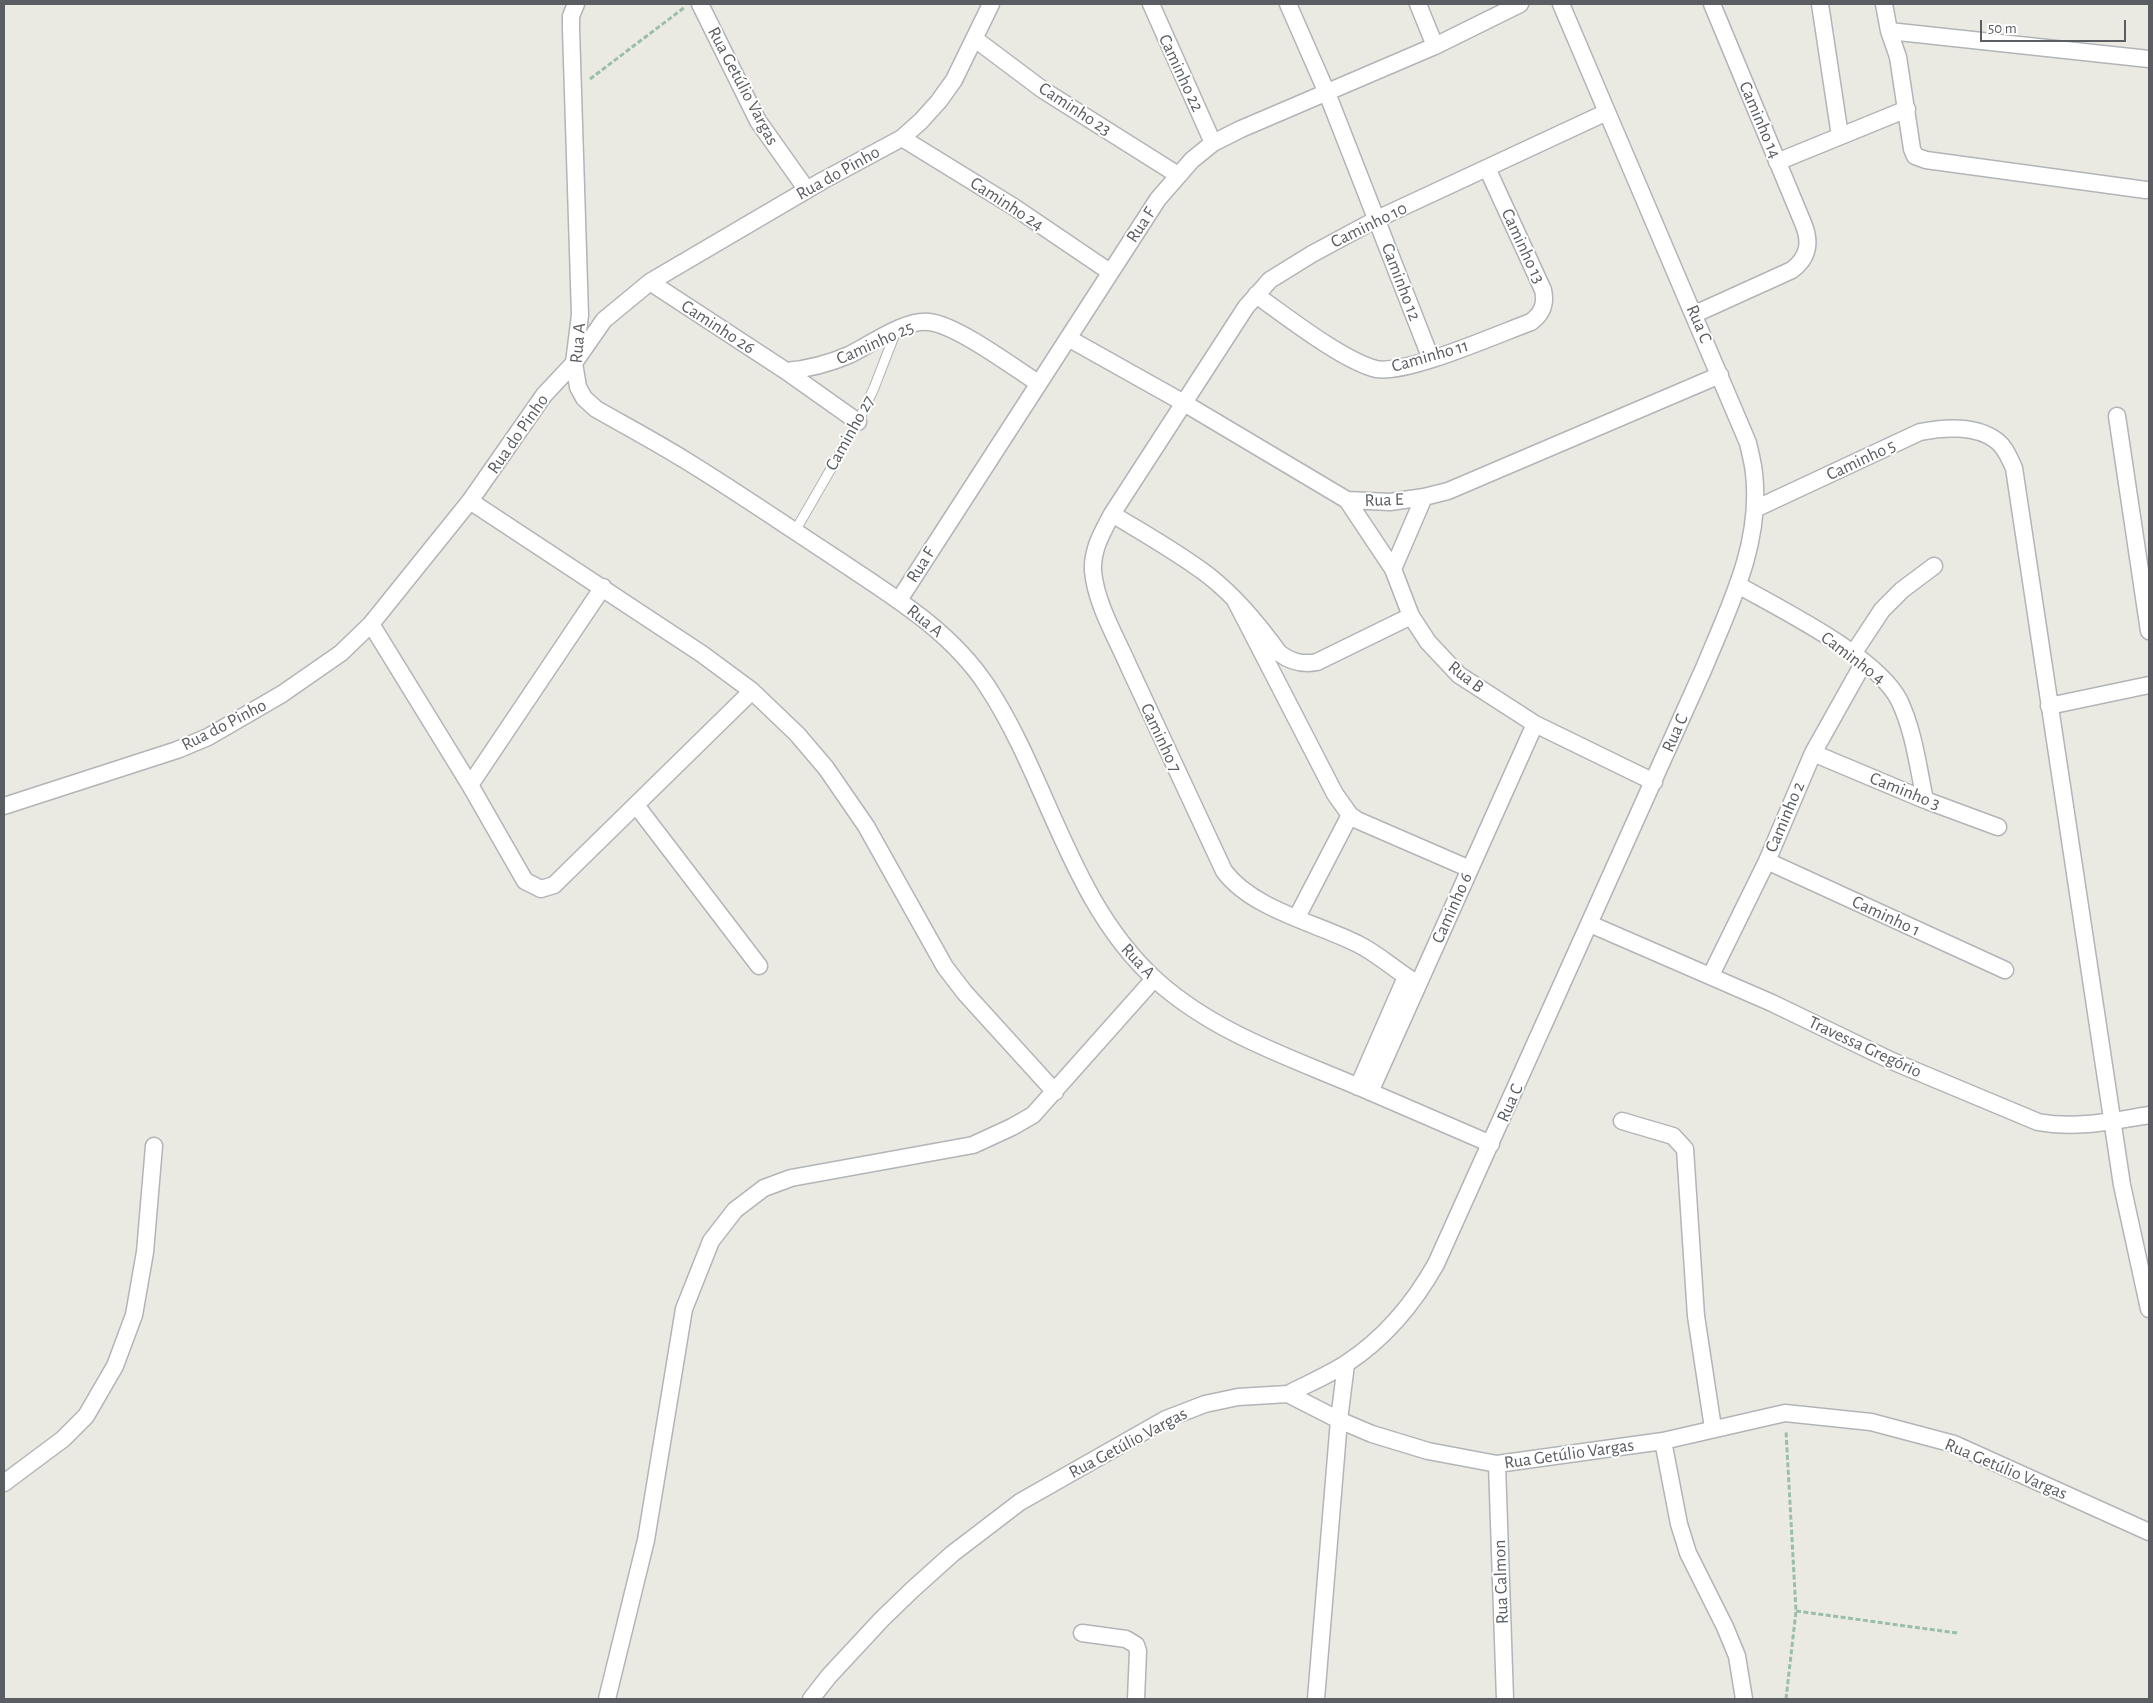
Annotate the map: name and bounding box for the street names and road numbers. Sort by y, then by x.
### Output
street label: Rua Getúlio Vargas [703,23,783,149]
street label: Caminho 22 [1154,31,1208,115]
street label: Caminho 23 [1035,78,1115,140]
street label: Caminho 14 [1734,78,1786,162]
street label: Rua do Pinho [792,141,884,205]
street label: Caminho 24 [966,172,1048,236]
street label: Caminho 10 [1327,197,1411,253]
street label: Rua F [1121,203,1161,247]
street label: Caminho 13 [1496,205,1550,287]
street label: Caminho 12 [1376,240,1426,324]
street label: Caminho 26 [677,295,759,359]
street label: Rua C [1681,302,1717,346]
street label: Caminho 25 [833,316,917,370]
street label: Rua A [565,322,591,364]
street label: Caminho 11 [1389,335,1471,377]
street label: Rua do Pinho [483,390,553,478]
street label: Caminho 27 [821,392,879,474]
street label: Caminho 5 [1823,435,1899,485]
street label: Rua E [1364,489,1404,511]
street label: Rua F [902,543,940,587]
street label: Rua A [902,600,948,642]
street label: Caminho 4 [1816,627,1890,689]
street label: Rua B [1444,656,1488,698]
street label: Rua do Pinho [178,694,270,756]
street label: Caminho 7 [1136,700,1186,776]
street label: Rua C [1657,711,1693,755]
street label: Caminho 3 [1867,767,1943,815]
street label: Caminho 2 [1760,778,1810,856]
street label: Caminho 6 [1427,869,1477,947]
street label: Caminho 1 [1848,891,1924,941]
street label: Rua A [1116,939,1160,983]
street label: Travessa Gregório [1805,1011,1925,1083]
street label: Rua C [1492,1081,1528,1125]
street label: Rua Getúlio Vargas [1065,1403,1191,1483]
street label: Rua Getúlio Vargas [1941,1433,2071,1505]
street label: Rua Getúlio Vargas [1503,1434,1635,1474]
street label: Rua Calmon [1489,1539,1513,1625]

